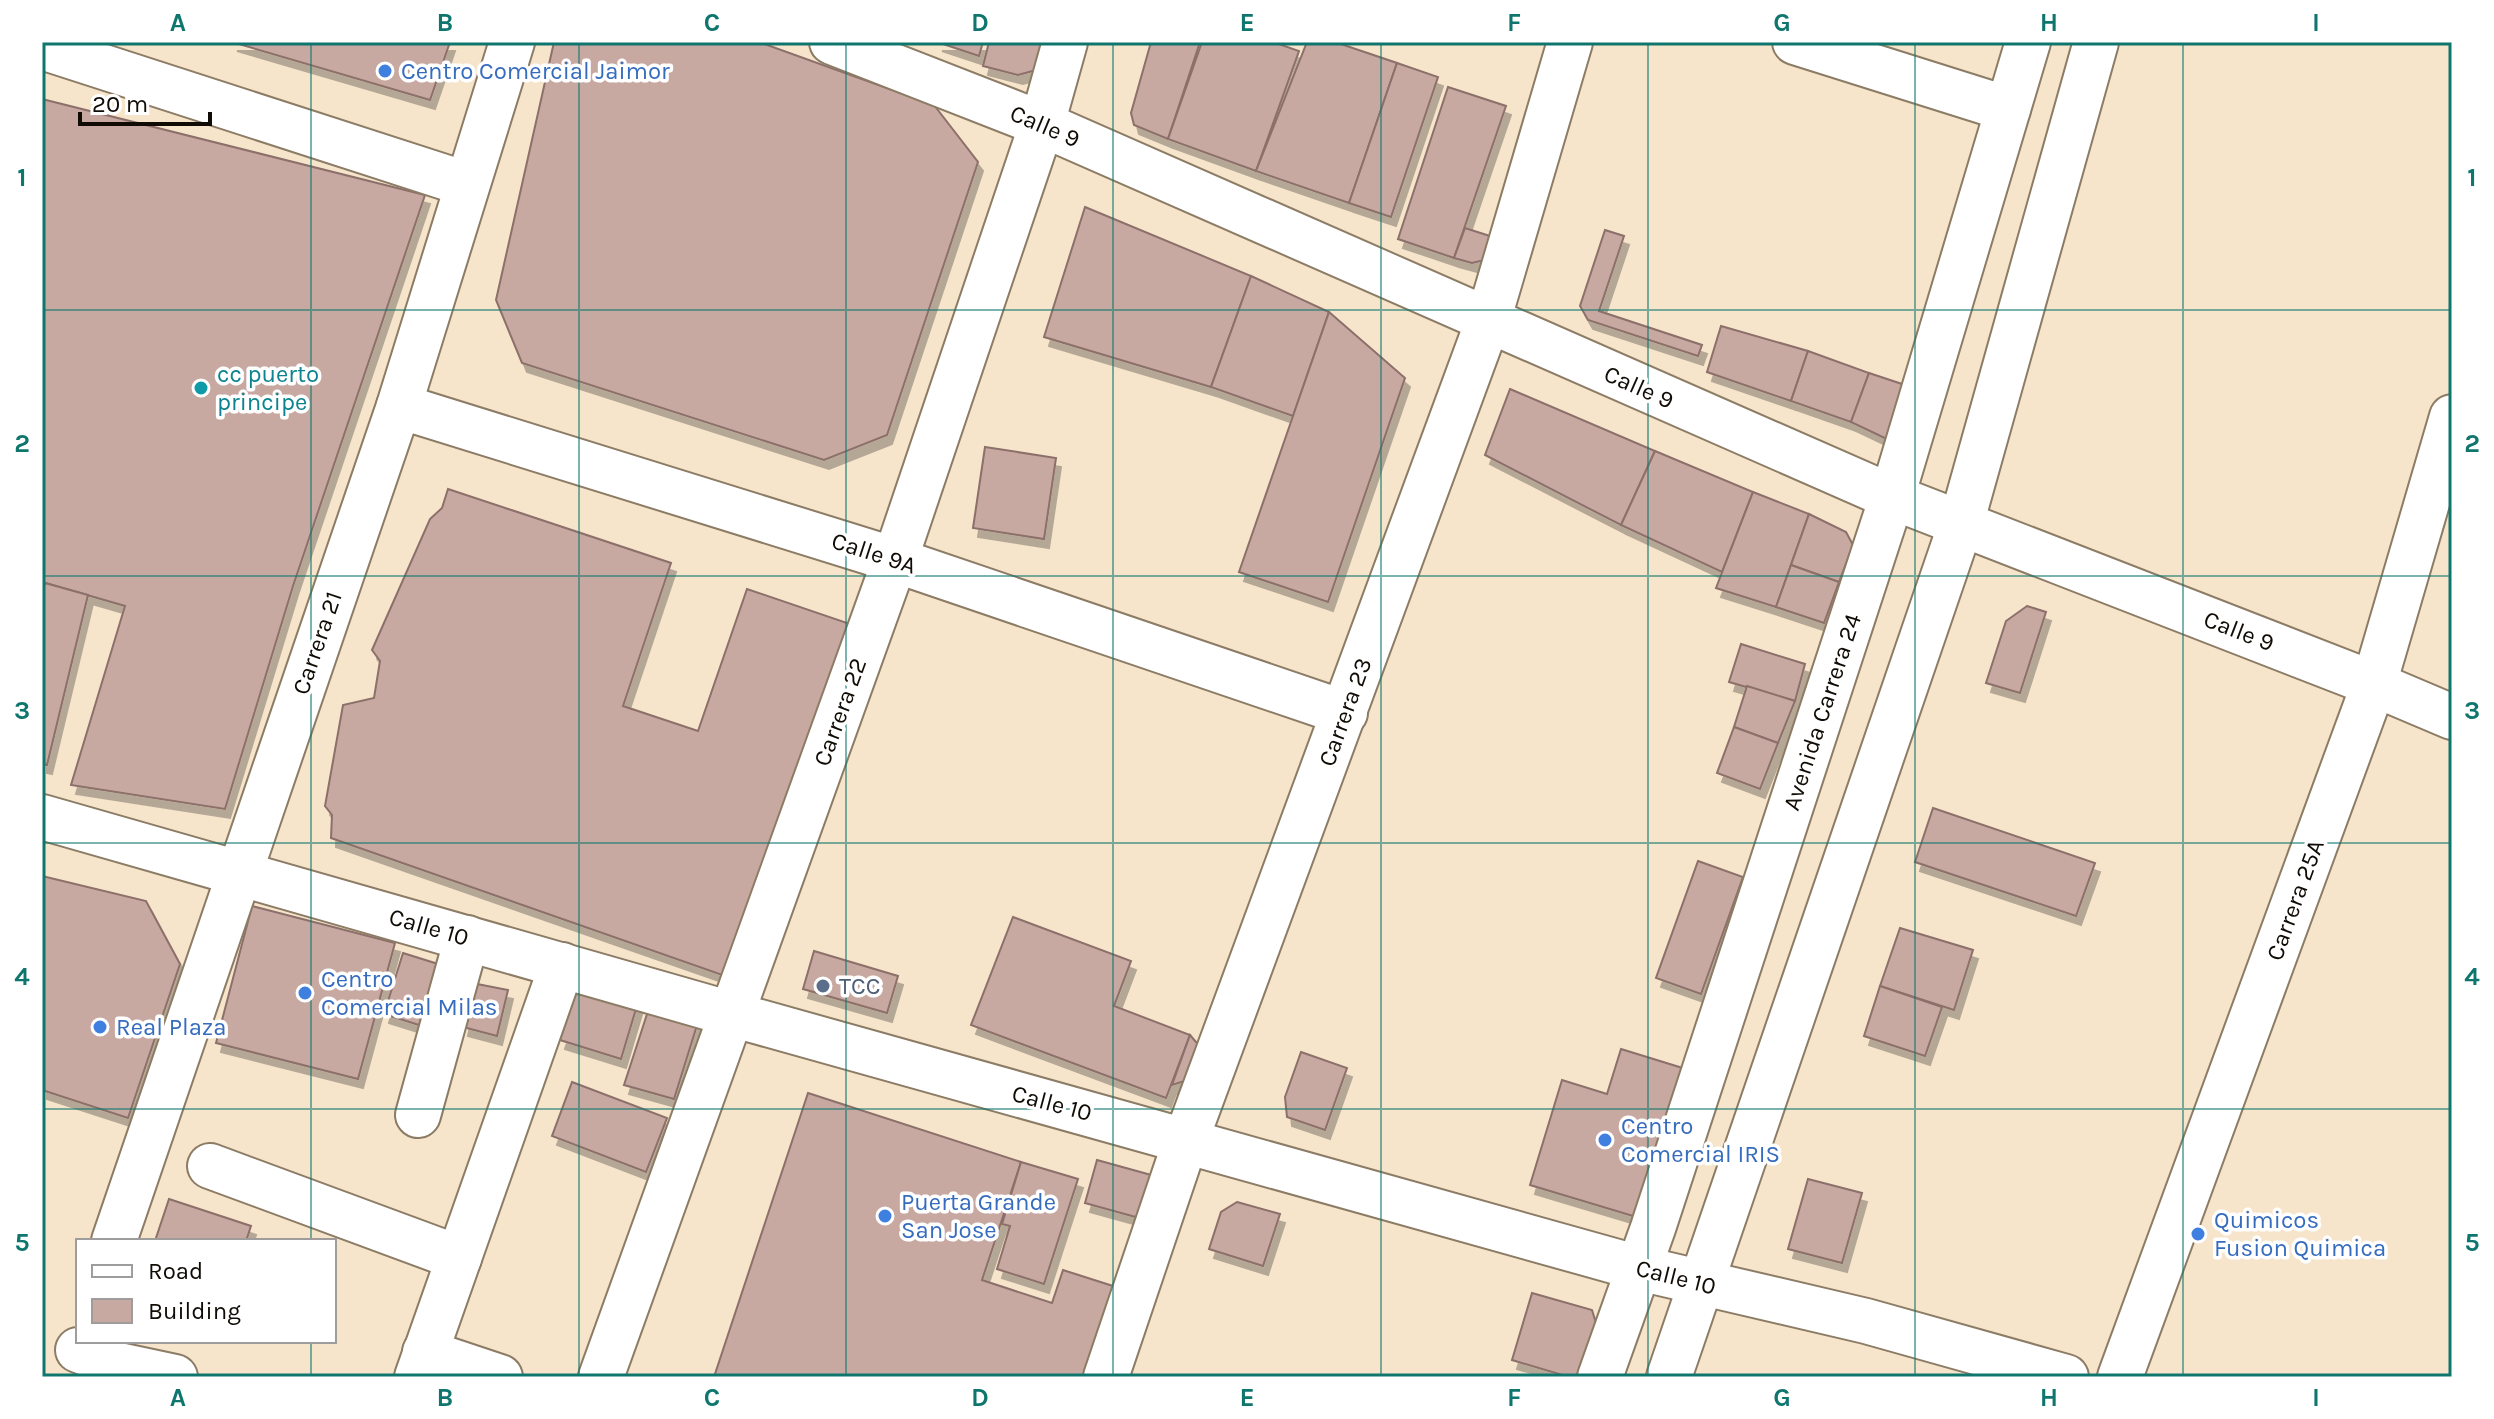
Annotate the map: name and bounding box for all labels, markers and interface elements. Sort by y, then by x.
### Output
text: A [170,7,186,38]
text: B [437,7,453,38]
text: C [704,7,720,38]
text: D [971,7,989,38]
text: E [1239,7,1255,38]
text: F [1507,7,1521,38]
text: G [1773,7,1791,38]
text: H [2040,7,2058,38]
text: I [2312,7,2320,38]
place label: Centro Comercial Jaimor [401,57,670,85]
marker: Centro Comercial Jaimor [376,62,394,80]
scale bar [80,76,210,126]
text: 20 m [92,90,148,118]
street label: Calle 9 [1006,99,1084,153]
text: 1 [17,162,27,193]
text: 1 [2467,162,2477,193]
street label: Calle 9 [1600,359,1678,415]
place label: cc puerto principe [217,360,319,416]
marker: cc puerto principe [192,379,210,397]
text: 2 [14,428,30,459]
text: 2 [2464,428,2480,459]
street label: Calle 9A [828,526,920,580]
street label: Carrera 21 [286,588,348,698]
street label: Calle 9 [2200,605,2278,657]
street label: Avenida Carrera 24 [1777,610,1867,814]
street label: Carrera 22 [808,654,872,770]
street label: Carrera 23 [1312,654,1378,770]
text: 3 [14,695,30,726]
text: 3 [2464,695,2480,726]
street label: Carrera 25A [2260,836,2330,964]
street label: Calle 10 [386,902,472,952]
text: 4 [14,961,30,992]
text: 4 [2464,961,2480,992]
place label: Centro Comercial Milas [321,965,497,1021]
place label: TCC [839,972,880,1000]
marker: TCC [814,977,832,995]
marker: Centro Comercial Milas [296,984,314,1002]
place label: Real Plaza [116,1013,226,1041]
marker: Real Plaza [91,1018,109,1036]
street label: Calle 10 [1009,1079,1095,1127]
place label: Centro Comercial IRIS [1621,1112,1780,1168]
marker: Centro Comercial IRIS [1596,1131,1614,1149]
place label: Puerta Grande San Jose [901,1188,1056,1244]
place label: Quimicos Fusion Quimica [2214,1206,2386,1262]
marker: Puerta Grande San Jose [876,1207,894,1225]
marker: Quimicos Fusion Quimica [2189,1225,2207,1243]
text: 5 [14,1227,30,1258]
text: 5 [2464,1227,2480,1258]
legend [76,1239,336,1343]
street label: Calle 10 [1633,1254,1719,1300]
text: Road [148,1257,203,1285]
text: Building [148,1297,241,1325]
text: A [170,1382,186,1413]
text: B [437,1382,453,1413]
text: C [704,1382,720,1413]
text: D [971,1382,989,1413]
text: E [1239,1382,1255,1413]
text: F [1507,1382,1521,1413]
text: G [1773,1382,1791,1413]
text: H [2040,1382,2058,1413]
text: I [2312,1382,2320,1413]

